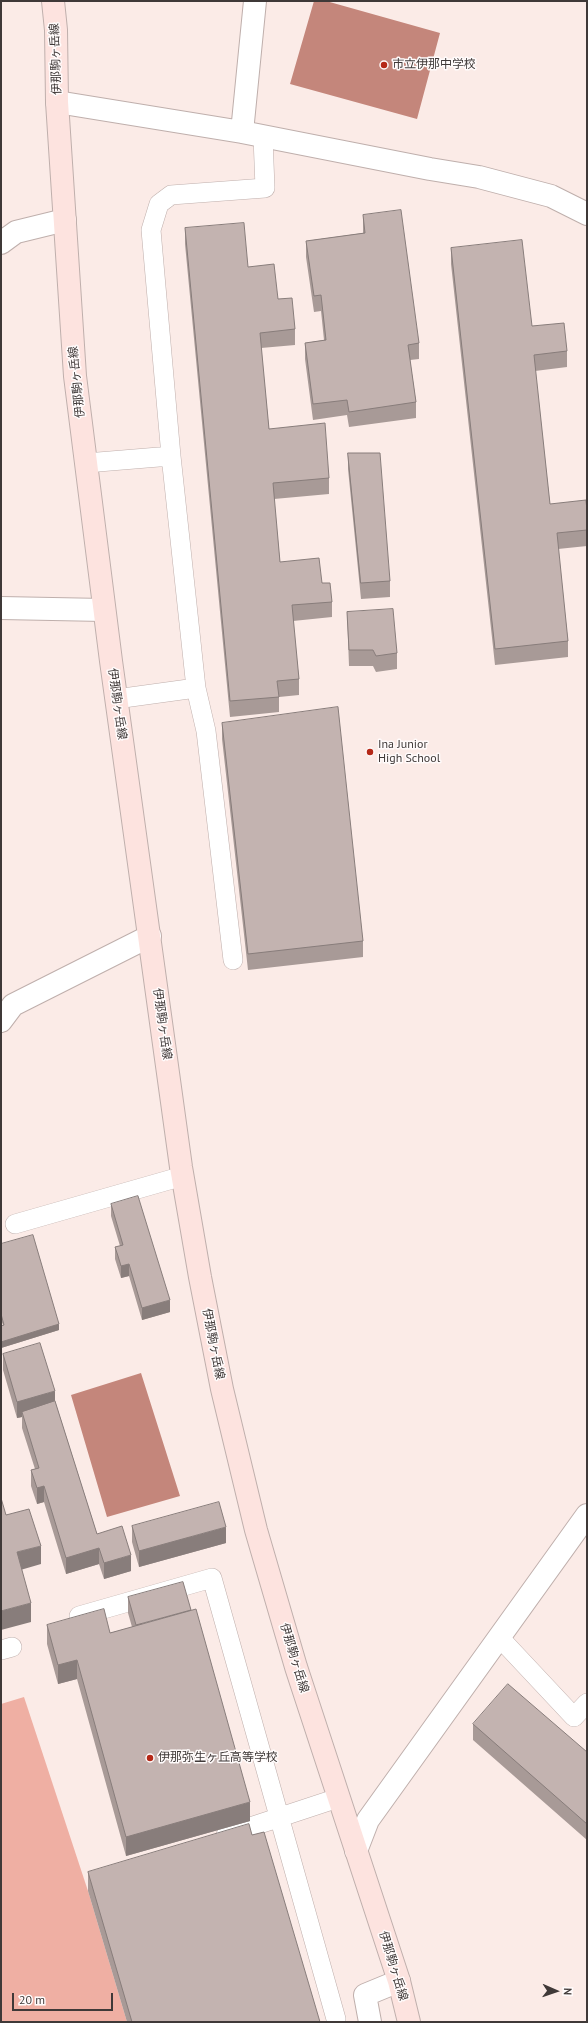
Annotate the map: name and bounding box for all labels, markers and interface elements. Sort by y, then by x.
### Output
street label: 伊那駒ヶ岳線 [48,23,64,95]
place label: 市立伊那中学校 [392,58,476,72]
marker: 市立伊那中学校 [379,60,389,70]
street label: 伊那駒ヶ岳線 [66,345,88,419]
street label: 伊那駒ヶ岳線 [105,667,129,741]
place label: Ina Junior High School [378,738,440,766]
marker: Ina Junior High School [365,747,375,757]
street label: 伊那駒ヶ岳線 [150,987,174,1061]
street label: 伊那駒ヶ岳線 [199,1307,227,1381]
street label: 伊那駒ヶ岳線 [277,1621,311,1695]
place label: 伊那弥生ヶ丘高等学校 [158,1751,278,1765]
marker: 伊那弥生ヶ丘高等学校 [145,1753,155,1763]
street label: 伊那駒ヶ岳線 [376,1929,410,2003]
north arrow [536,1971,576,2011]
scale bar [14,1985,115,2011]
text: N [561,1988,575,1995]
text: 20 m [19,1992,45,2007]

